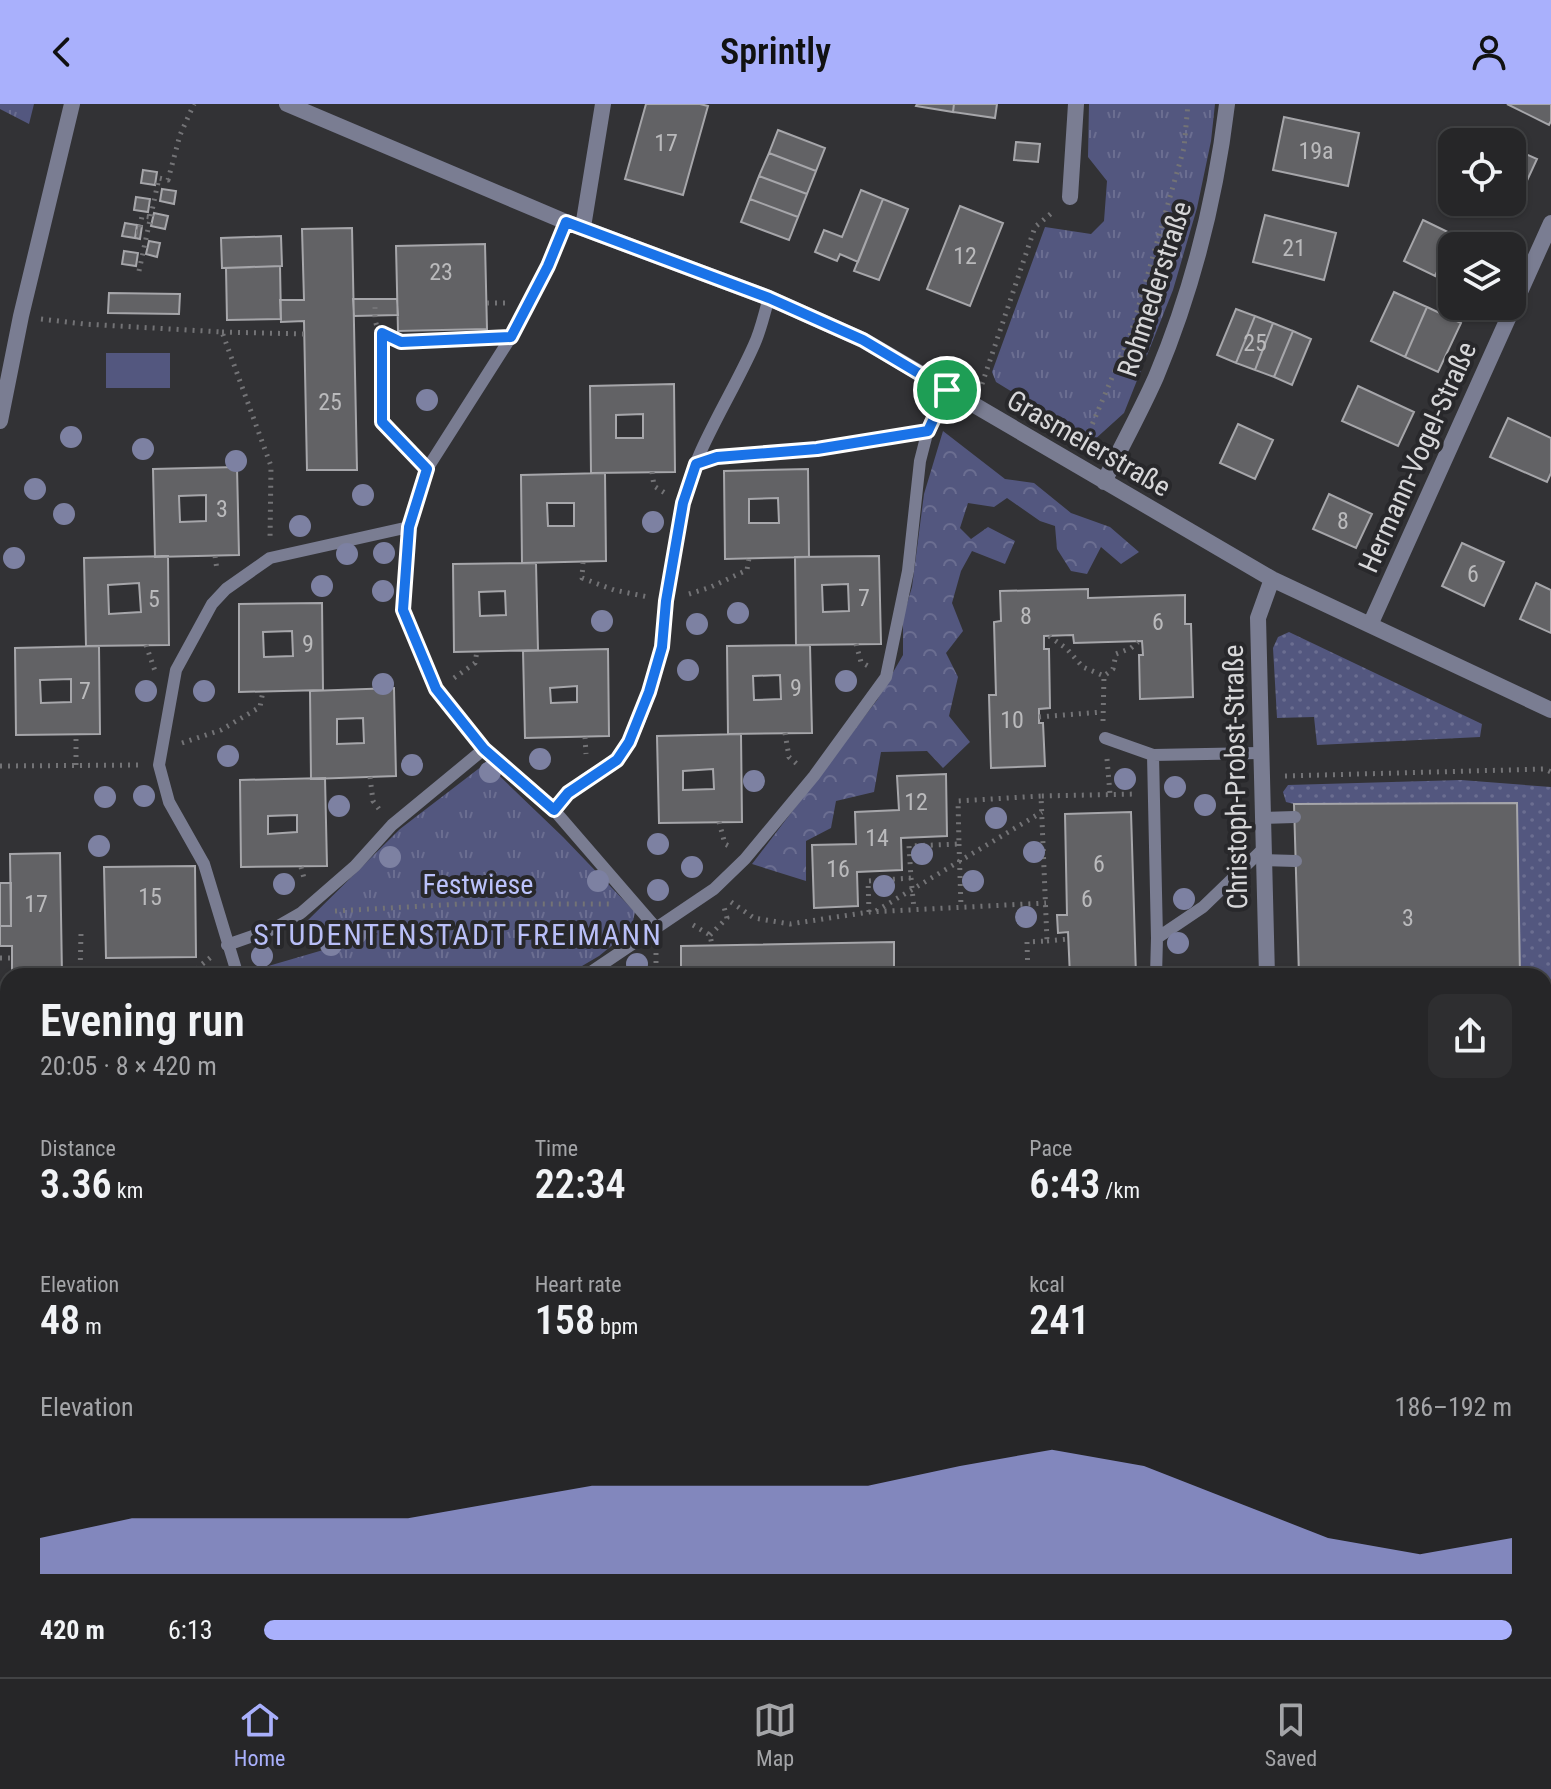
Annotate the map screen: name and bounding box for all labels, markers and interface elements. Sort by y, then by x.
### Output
icon: back [40,30,84,74]
icon: person [1467,30,1511,74]
text: Sprintly [720,31,831,73]
map controls [1438,128,1526,320]
button: locate [1438,128,1526,216]
house number: 17 [654,129,678,157]
house number: 19a [1298,137,1334,165]
street label: Rohmederstraße [1111,197,1198,381]
button: layers [1438,232,1526,320]
house number: 21 [1282,234,1306,262]
house number: 12 [953,242,977,270]
house number: 23 [429,258,453,286]
house number: 25 [1243,329,1267,357]
street label: Hermann-Vogel-Straße [1352,337,1483,578]
pin [913,356,981,424]
icon: arrive [925,368,969,412]
street label: Grasmeierstraße [1001,383,1176,504]
house number: 25 [318,388,342,416]
house number: 3 [216,495,228,523]
house number: 8 [1337,507,1349,535]
house number: 6 [1467,560,1479,588]
house number: 7 [858,584,870,612]
house number: 5 [148,585,160,613]
house number: 8 [1020,602,1032,630]
house number: 6 [1152,608,1164,636]
house number: 9 [302,630,314,658]
street label: Christoph-Probst-Straße [1217,644,1254,910]
house number: 9 [790,674,802,702]
house number: 7 [79,677,91,705]
house number: 10 [1000,706,1024,734]
house number: 12 [904,788,928,816]
house number: 14 [865,824,889,852]
house number: 6 [1093,850,1105,878]
house number: 16 [826,855,850,883]
park label: Festwiese [422,868,534,901]
house number: 15 [138,883,162,911]
house number: 6 [1081,885,1093,913]
house number: 17 [24,890,48,918]
house number: 3 [1402,904,1414,932]
district label: STUDENTENSTADT FREIMANN [253,917,663,952]
button: share [1428,994,1512,1078]
text: Evening run [40,995,245,1047]
text: 20:05 · 8 × 420 m [40,1051,217,1081]
text: Distance [40,1136,116,1161]
text: Time [535,1136,578,1161]
text: Pace [1029,1136,1072,1161]
text: 3.36 [40,1161,112,1208]
text: 22:34 [535,1161,626,1208]
text: 6:43 [1029,1161,1100,1208]
text: km [112,1178,143,1203]
text: /km [1100,1178,1140,1203]
text: Elevation [40,1272,119,1297]
text: Heart rate [535,1272,622,1297]
text: kcal [1029,1272,1065,1297]
text: 48 [40,1297,80,1344]
text: 158 [535,1297,595,1344]
text: 241 [1029,1297,1090,1344]
text: m [80,1314,102,1339]
text: bpm [595,1314,638,1339]
text: Elevation [40,1392,134,1422]
text: 186–192 m [1395,1392,1512,1422]
text: 420 m [40,1615,105,1645]
text: 6:13 [168,1615,213,1645]
tab: Home [234,1698,285,1771]
tab: Map [753,1698,797,1771]
tab: Saved [1265,1698,1317,1771]

